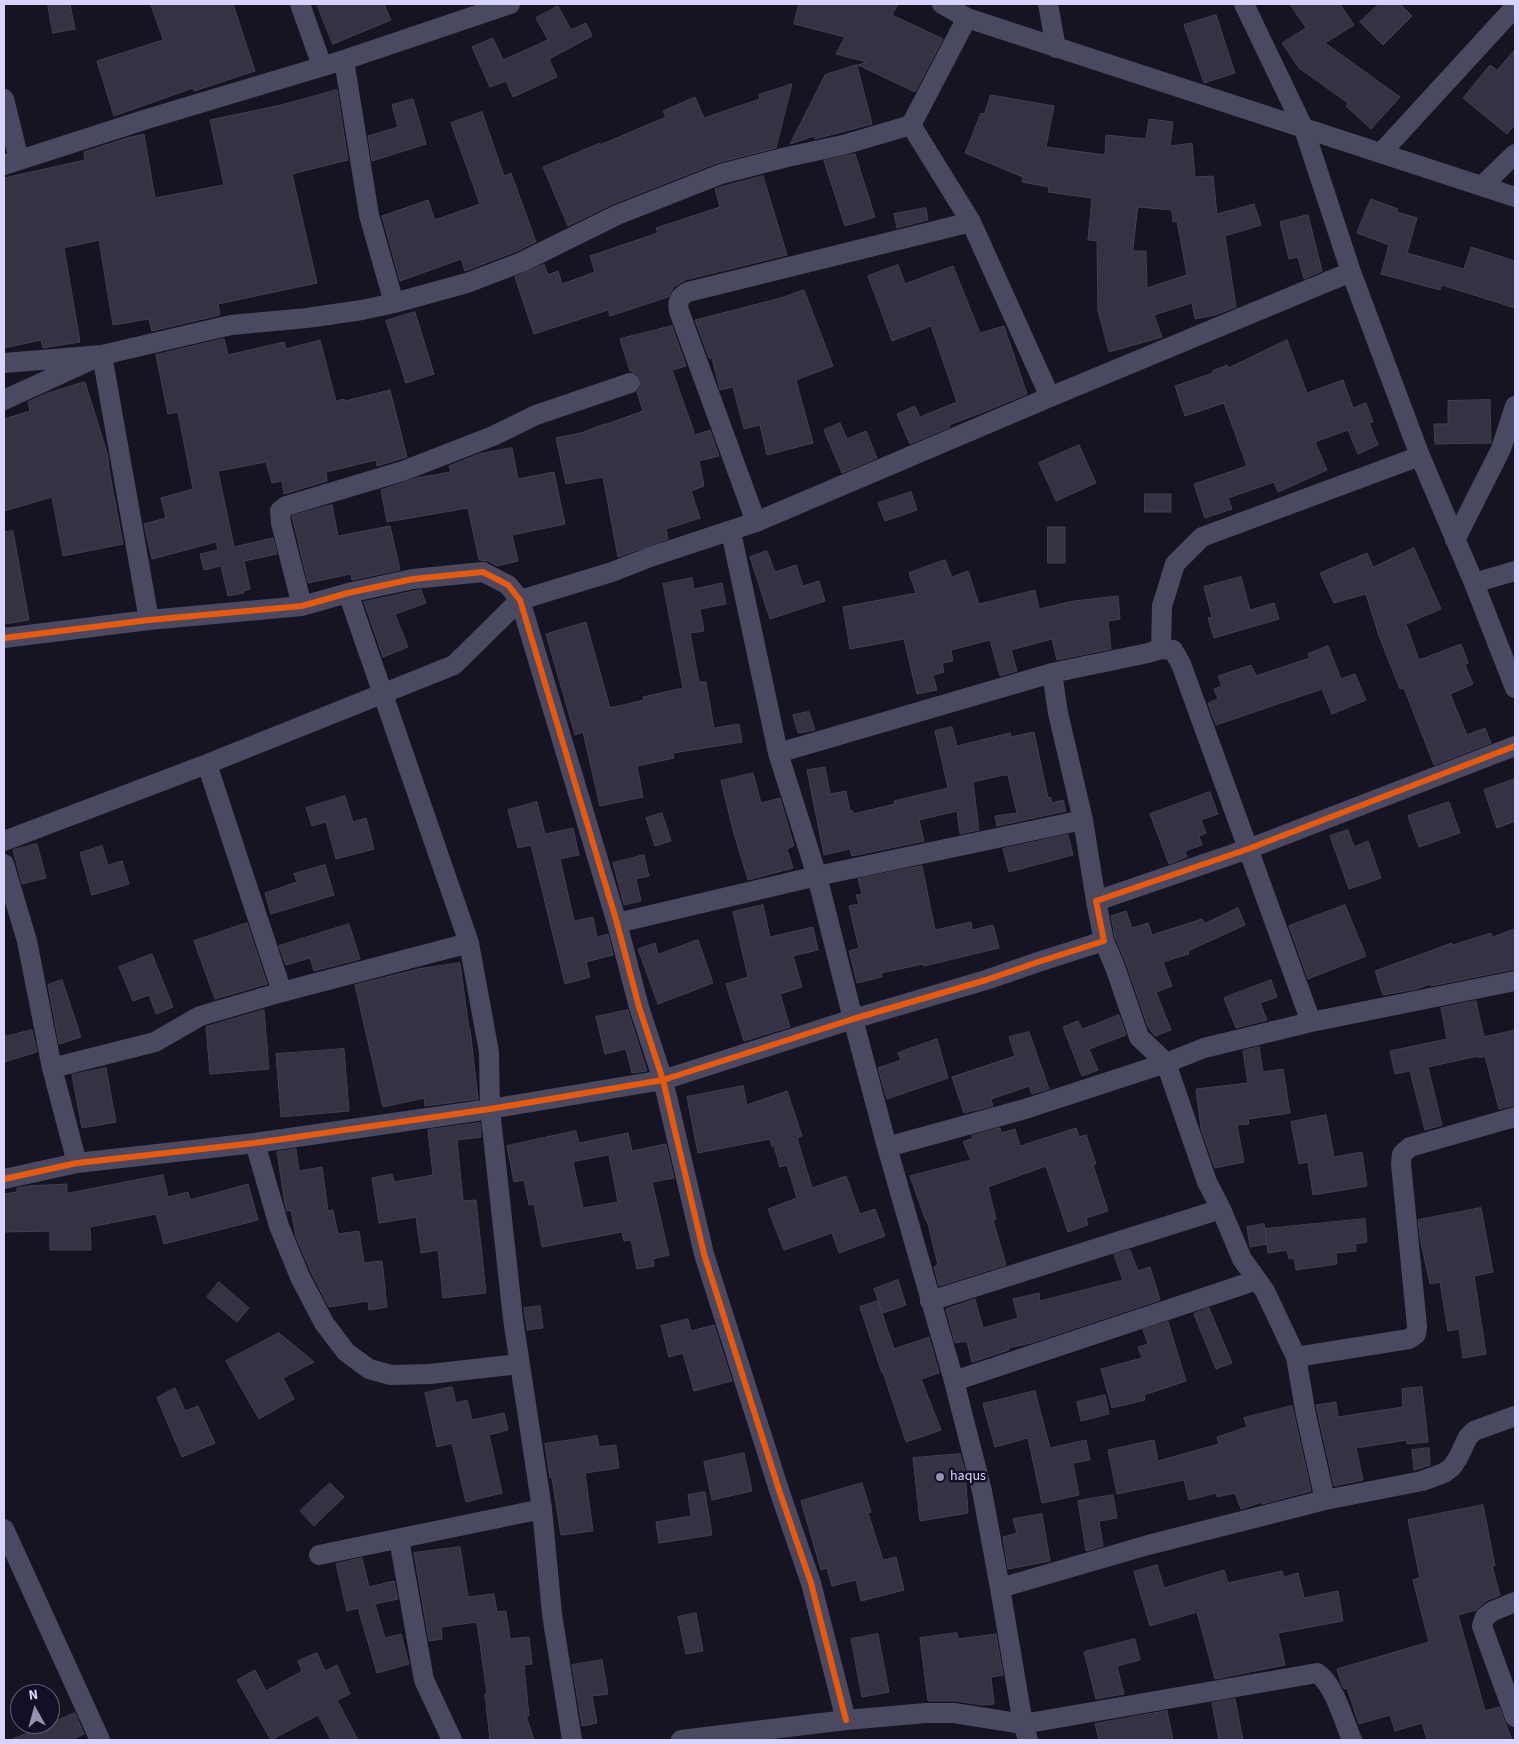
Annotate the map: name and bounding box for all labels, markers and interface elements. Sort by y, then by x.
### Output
place label: haqus [950,1469,986,1485]
marker: haqus [934,1471,946,1483]
north arrow [10,1684,60,1734]
text: N [27,1685,39,1706]

